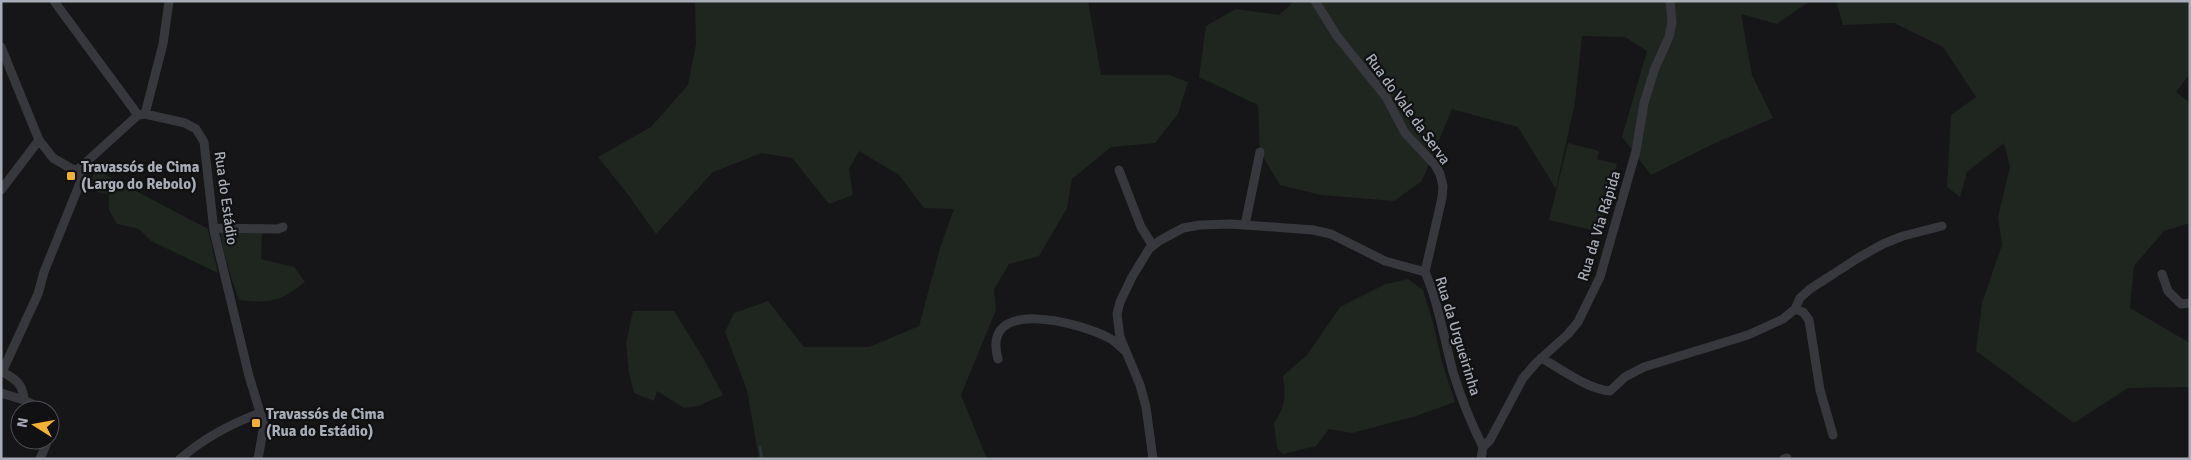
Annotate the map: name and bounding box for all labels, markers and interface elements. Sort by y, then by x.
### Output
street label: Rua do Vale da Serva [1362,50,1454,168]
street label: Rua do Estádio [211,150,242,246]
place label: Travassós de Cima (Largo do Rebolo) [81,158,200,193]
street label: Rua da Via Rápida [1574,169,1624,283]
marker: Travassós de Cima (Largo do Rebolo) [65,170,77,182]
street label: Rua da Urgueirinha [1431,274,1485,398]
north arrow [10,400,60,450]
place label: Travassós de Cima (Rua do Estádio) [266,405,385,440]
text: N [13,416,32,429]
marker: Travassós de Cima (Rua do Estádio) [250,417,262,429]

